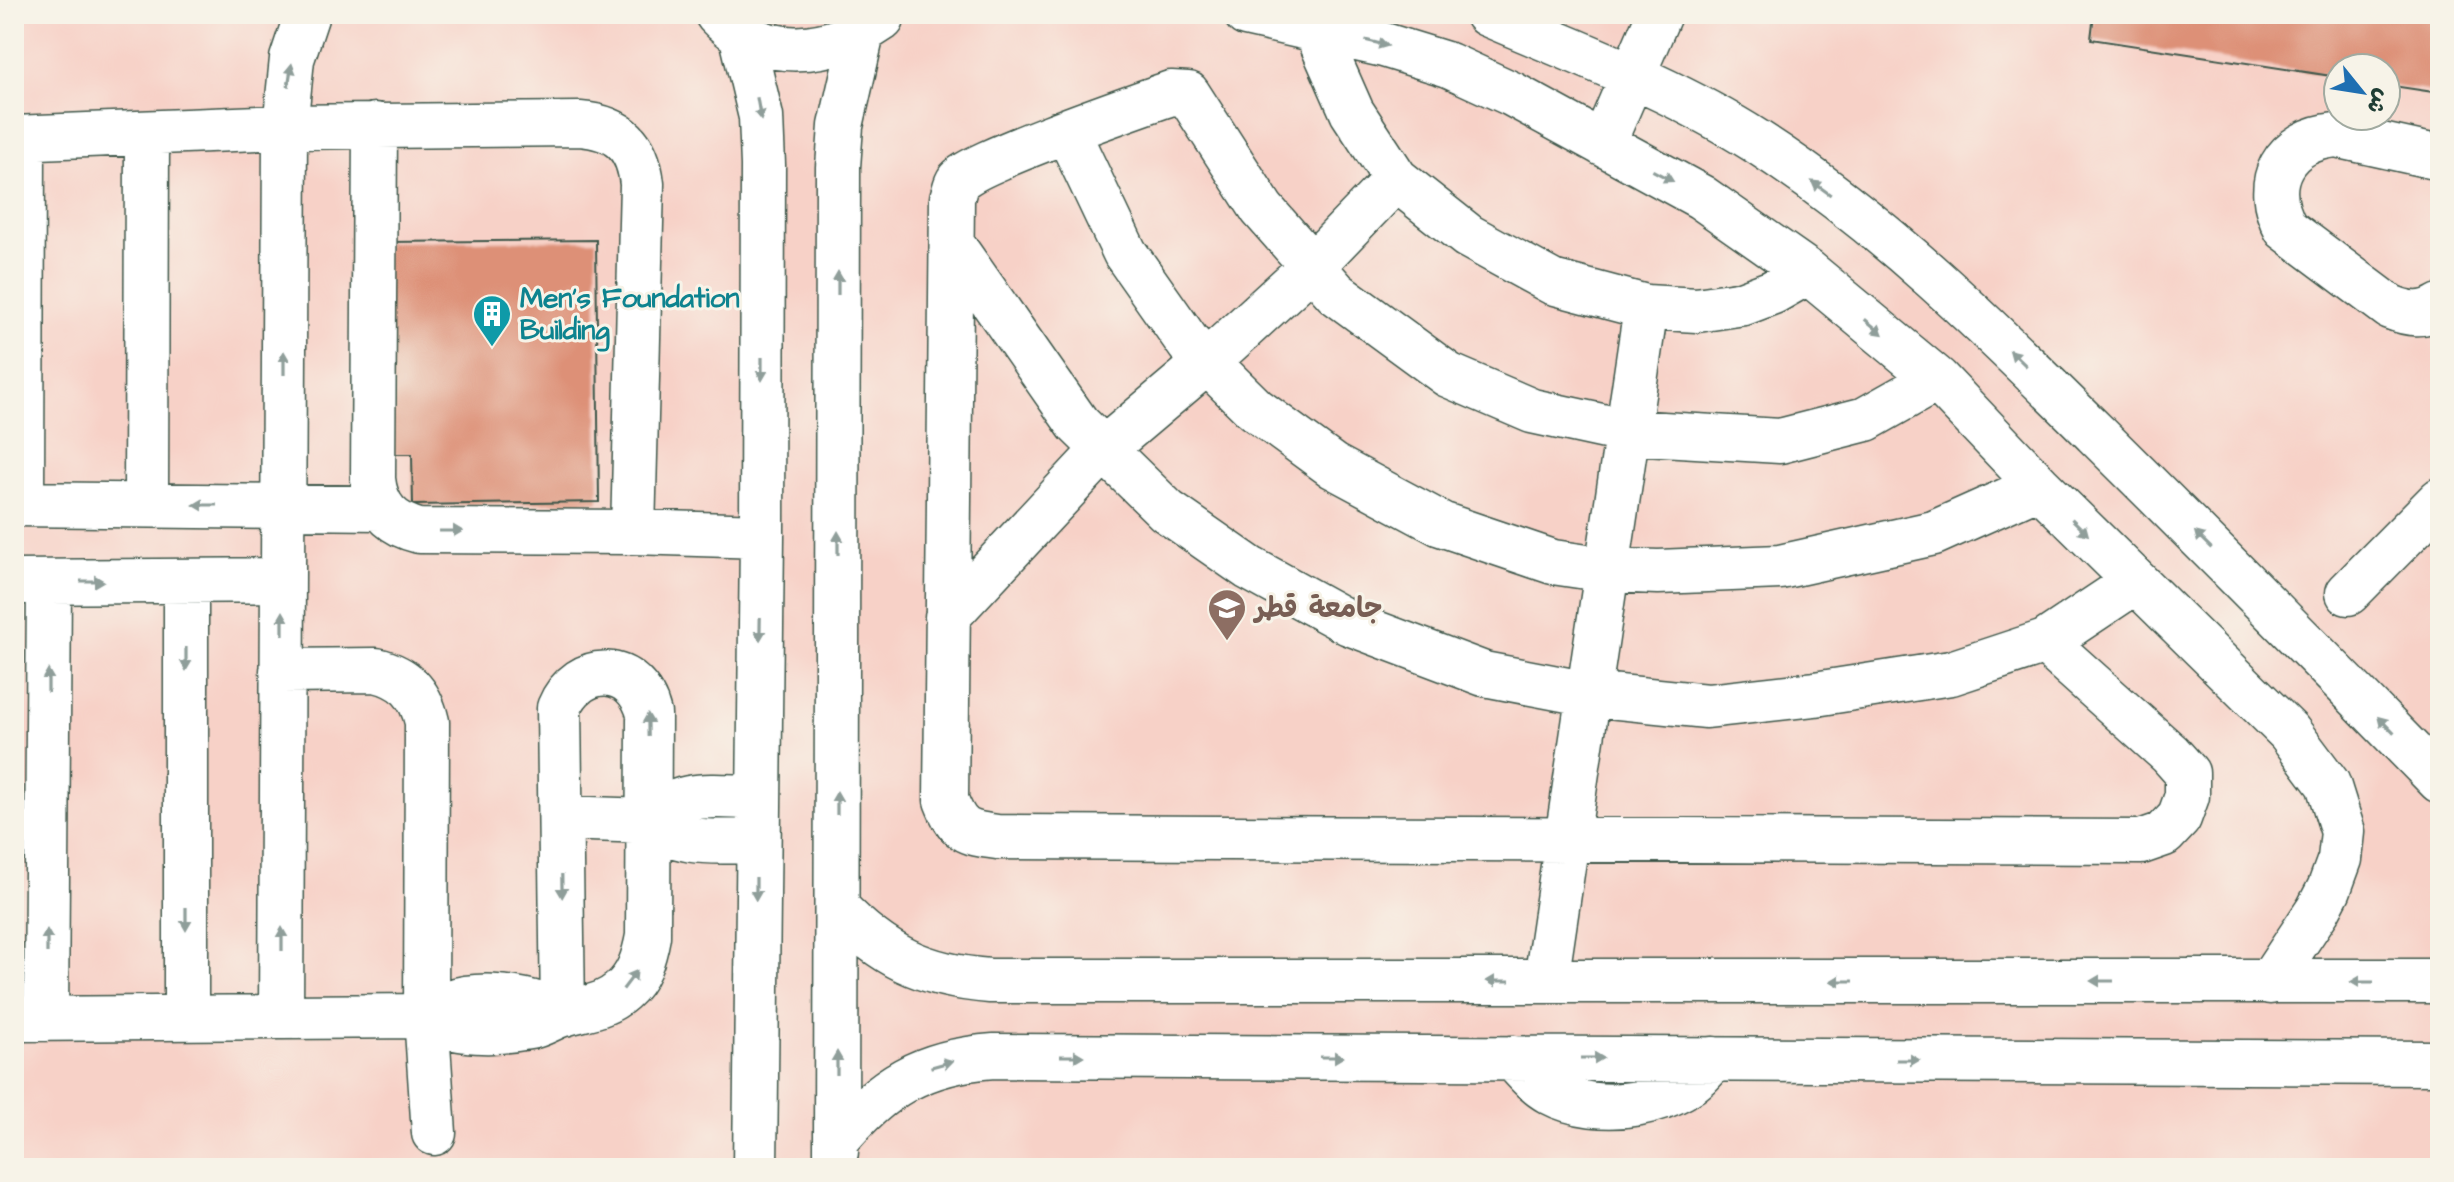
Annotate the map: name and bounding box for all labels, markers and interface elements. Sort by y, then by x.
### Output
one-way arrow [1365,38,1390,50]
north arrow [2322,52,2402,132]
one-way arrow [284,62,296,87]
text: ش [2359,83,2397,119]
one-way arrow [753,97,765,122]
one-way arrow [1652,169,1674,183]
one-way arrow [1811,181,1831,197]
one-way arrow [832,270,844,295]
place label: Men's Foundation Building [520,279,739,352]
building icon: Men's Foundation Building [471,293,513,348]
one-way arrow [1864,318,1884,335]
one-way arrow [2009,349,2028,367]
one-way arrow [278,350,290,375]
one-way arrow [756,357,768,382]
one-way arrow [192,499,217,512]
one-way arrow [2070,517,2089,536]
one-way arrow [439,525,464,537]
one-way arrow [832,530,844,555]
one-way arrow [2194,531,2213,550]
one-way arrow [80,575,105,588]
school or university icon: جامعة قطر [1206,587,1248,642]
place label: جامعة قطر [1252,589,1382,628]
one-way arrow [277,610,289,635]
one-way arrow [754,617,766,642]
one-way arrow [180,647,192,672]
one-way arrow [42,668,54,693]
one-way arrow [642,712,654,737]
one-way arrow [2377,716,2395,735]
one-way arrow [831,790,843,815]
one-way arrow [555,874,568,899]
one-way arrow [750,877,762,902]
one-way arrow [180,907,192,932]
one-way arrow [276,926,288,951]
one-way arrow [41,928,53,953]
one-way arrow [622,970,638,990]
one-way arrow [1485,975,1510,987]
one-way arrow [1829,975,1854,987]
one-way arrow [2089,975,2114,987]
one-way arrow [2349,976,2374,988]
one-way arrow [830,1050,843,1075]
one-way arrow [1060,1050,1085,1062]
one-way arrow [1320,1051,1345,1063]
one-way arrow [1580,1052,1605,1064]
one-way arrow [1896,1054,1921,1066]
one-way arrow [931,1057,955,1070]

